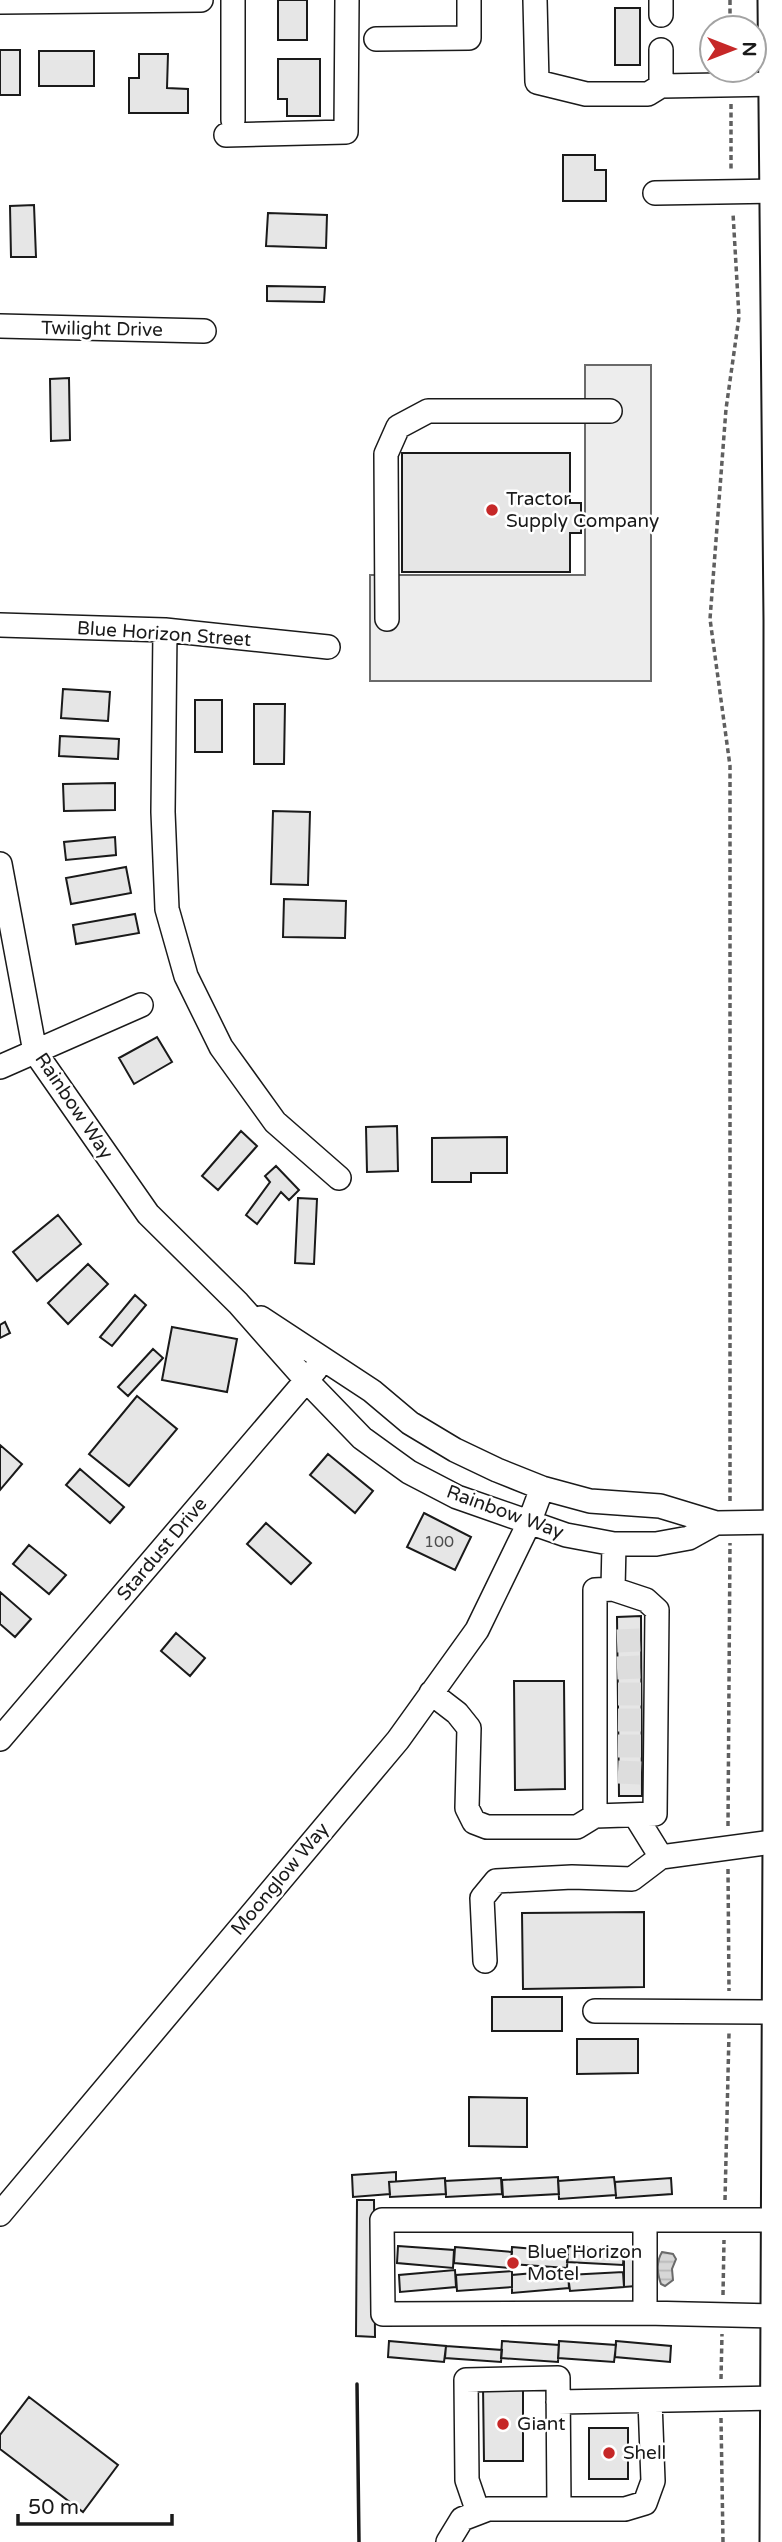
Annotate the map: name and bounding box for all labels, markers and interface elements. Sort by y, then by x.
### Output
north arrow [698,14,768,84]
text: N [738,41,760,57]
street label: Twilight Drive [41,317,163,341]
place label: Tractor Supply Company [506,488,659,532]
marker: Tractor Supply Company [484,502,500,518]
street label: Blue Horizon Street [76,617,252,651]
street label: Rainbow Way [30,1049,118,1163]
street label: Rainbow Way [443,1481,567,1543]
street label: Stardust Drive [112,1493,212,1605]
house number: 100 [424,1532,454,1552]
street label: Moonglow Way [227,1818,333,1940]
place label: Blue Horizon Motel [527,2241,642,2285]
marker: Blue Horizon Motel [505,2255,521,2271]
place label: Giant [517,2413,565,2435]
marker: Giant [495,2416,511,2432]
place label: Shell [623,2442,666,2464]
marker: Shell [601,2445,617,2461]
scale bar [18,2482,172,2526]
text: 50 m [28,2495,79,2520]

